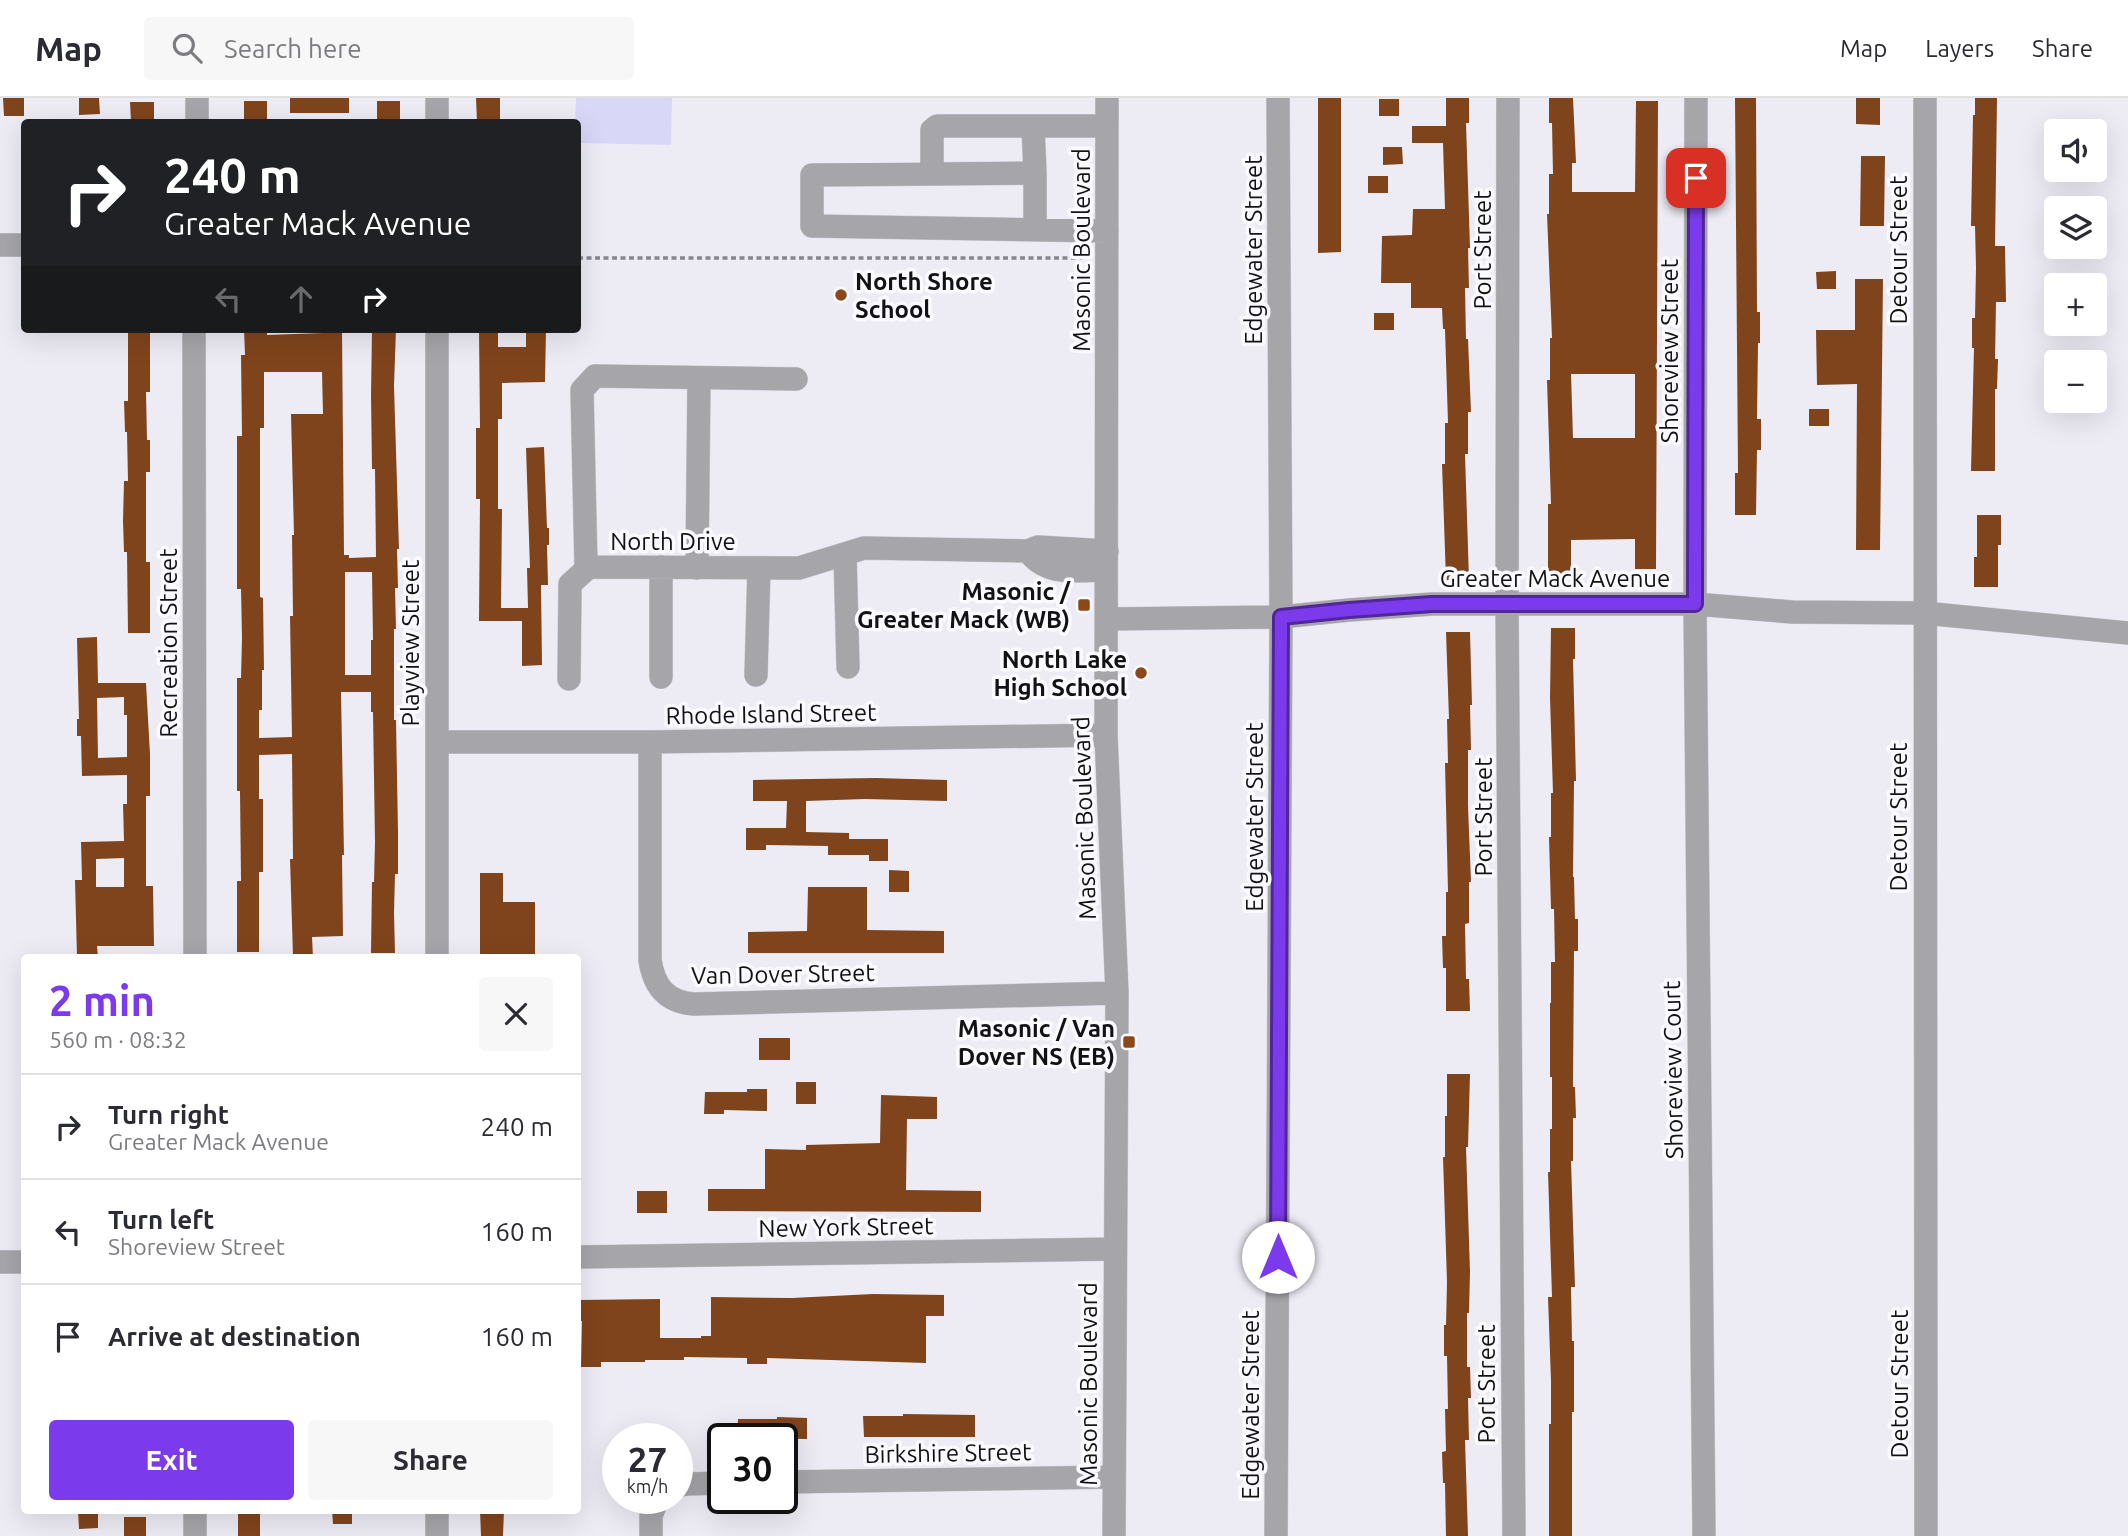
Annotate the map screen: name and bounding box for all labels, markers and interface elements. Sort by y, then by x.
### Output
search box [144,17,634,80]
icon: search [168,29,206,67]
text: Map [35,30,102,67]
text: Search here [224,34,362,63]
text: Map [1840,35,1887,62]
text: Layers [1925,35,1994,62]
text: Share [2032,35,2093,62]
map controls [2044,119,2107,413]
button: sound [2044,119,2107,182]
icon: right [49,147,140,238]
text: 240 m [164,147,301,202]
street label: Masonic Boulevard [1068,148,1095,352]
pin [1666,148,1726,208]
street label: Edgewater Street [1240,155,1267,345]
icon: arrive [1677,159,1715,197]
street label: Detour Street [1885,175,1912,324]
street label: Port Street [1469,190,1496,310]
button: layers [2044,196,2107,259]
text: Greater Mack Avenue [164,205,472,241]
street label: Shoreview Street [1656,258,1683,443]
place label: North Shore School [855,268,993,323]
button: + [2044,273,2107,336]
icon: left [209,280,247,318]
icon: ahead [282,280,320,318]
icon: right [355,280,393,318]
marker: North Shore School [833,287,849,303]
button: − [2044,350,2107,413]
street label: North Drive [610,528,736,555]
street label: Recreation Street [155,548,182,738]
street label: Playview Street [397,559,424,726]
street label: Greater Mack Avenue [1440,565,1670,592]
place label: Masonic / Greater Mack (WB) [857,578,1071,633]
marker: Masonic / Greater Mack (WB) [1076,597,1092,613]
place label: North Lake High School [993,646,1127,701]
marker: North Lake High School [1133,665,1149,681]
street label: Rhode Island Street [665,699,877,729]
street label: Masonic Boulevard [1067,716,1101,920]
street label: Edgewater Street [1241,722,1268,912]
street label: Detour Street [1885,742,1912,891]
street label: Port Street [1470,757,1497,877]
street label: Van Dover Street [691,959,876,989]
text: 2 min [49,977,155,1024]
button: close [479,977,553,1051]
street label: Shoreview Court [1658,980,1688,1159]
place label: Masonic / Van Dover NS (EB) [958,1015,1115,1070]
text: 560 m · 08:32 [49,1027,187,1052]
marker: Masonic / Van Dover NS (EB) [1121,1034,1137,1050]
text: Turn right [108,1100,229,1129]
icon: right [49,1108,87,1146]
text: 240 m [481,1112,553,1141]
text: Greater Mack Avenue [108,1129,329,1154]
text: Turn left [108,1205,214,1234]
street label: New York Street [758,1212,934,1242]
icon: left [49,1213,87,1251]
text: 160 m [481,1217,553,1246]
position arrow [1241,1220,1315,1294]
text: Shoreview Street [108,1234,285,1259]
street label: Masonic Boulevard [1075,1282,1102,1486]
street label: Detour Street [1886,1309,1913,1458]
street label: Edgewater Street [1237,1310,1264,1500]
icon: arrive [49,1318,87,1356]
text: Arrive at destination [108,1322,361,1351]
text: 160 m [481,1322,553,1351]
street label: Port Street [1473,1324,1500,1444]
button: Exit [49,1420,294,1500]
button: Share [308,1420,553,1500]
speed limit sign: 30 [707,1423,798,1514]
street label: Birkshire Street [864,1438,1032,1468]
text: 27 [628,1439,667,1479]
text: km/h [627,1476,668,1496]

